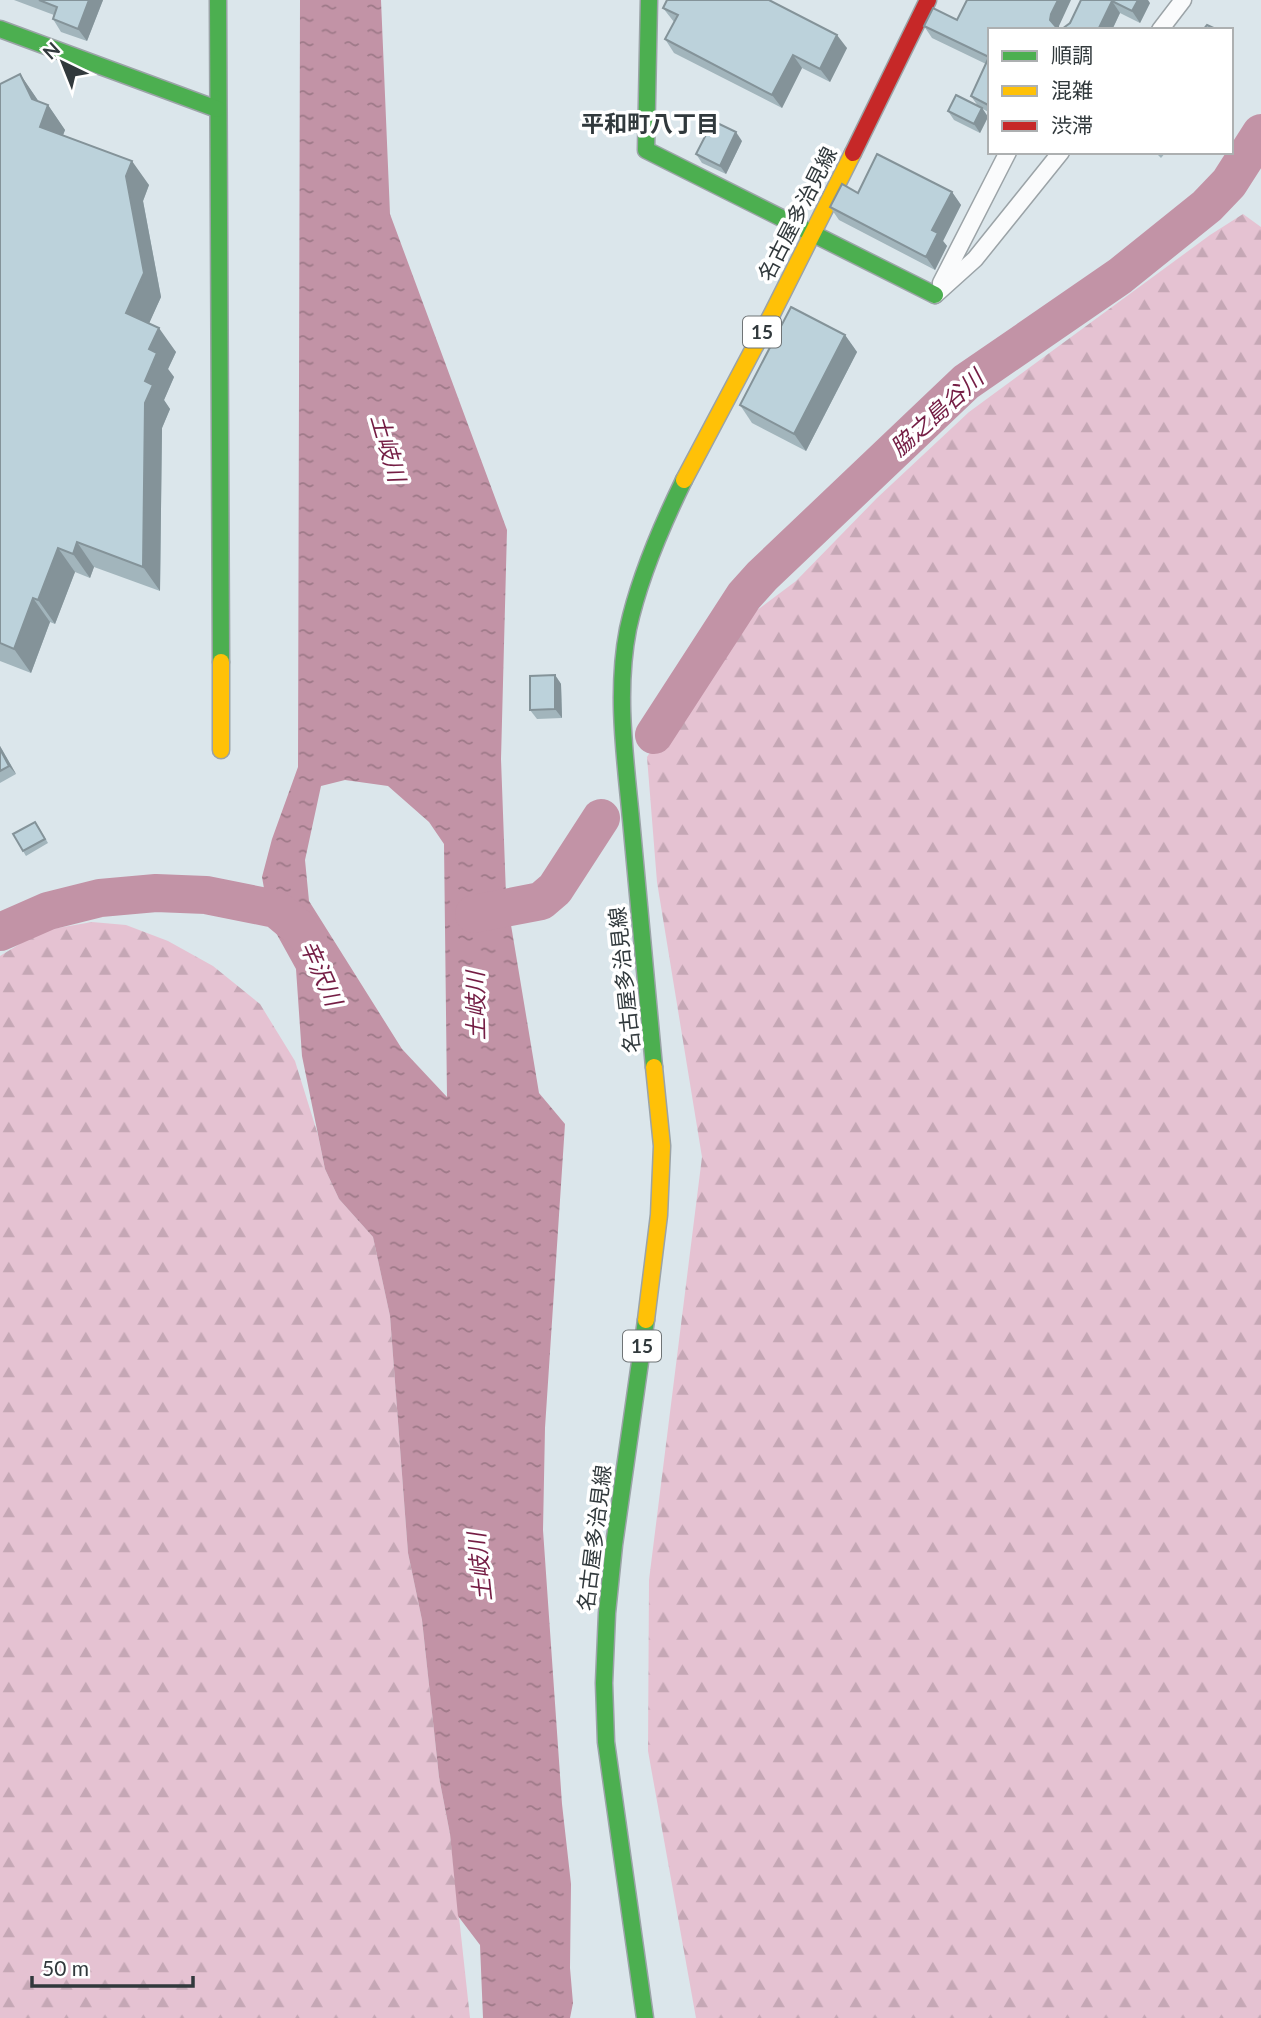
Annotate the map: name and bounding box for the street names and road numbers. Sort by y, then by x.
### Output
street label: 名古屋多治見線 [752,142,841,284]
road number: 15 [743,316,781,348]
street label: 名古屋多治見線 [603,906,644,1055]
road number: 15 [623,1330,661,1362]
street label: 名古屋多治見線 [572,1463,615,1612]

